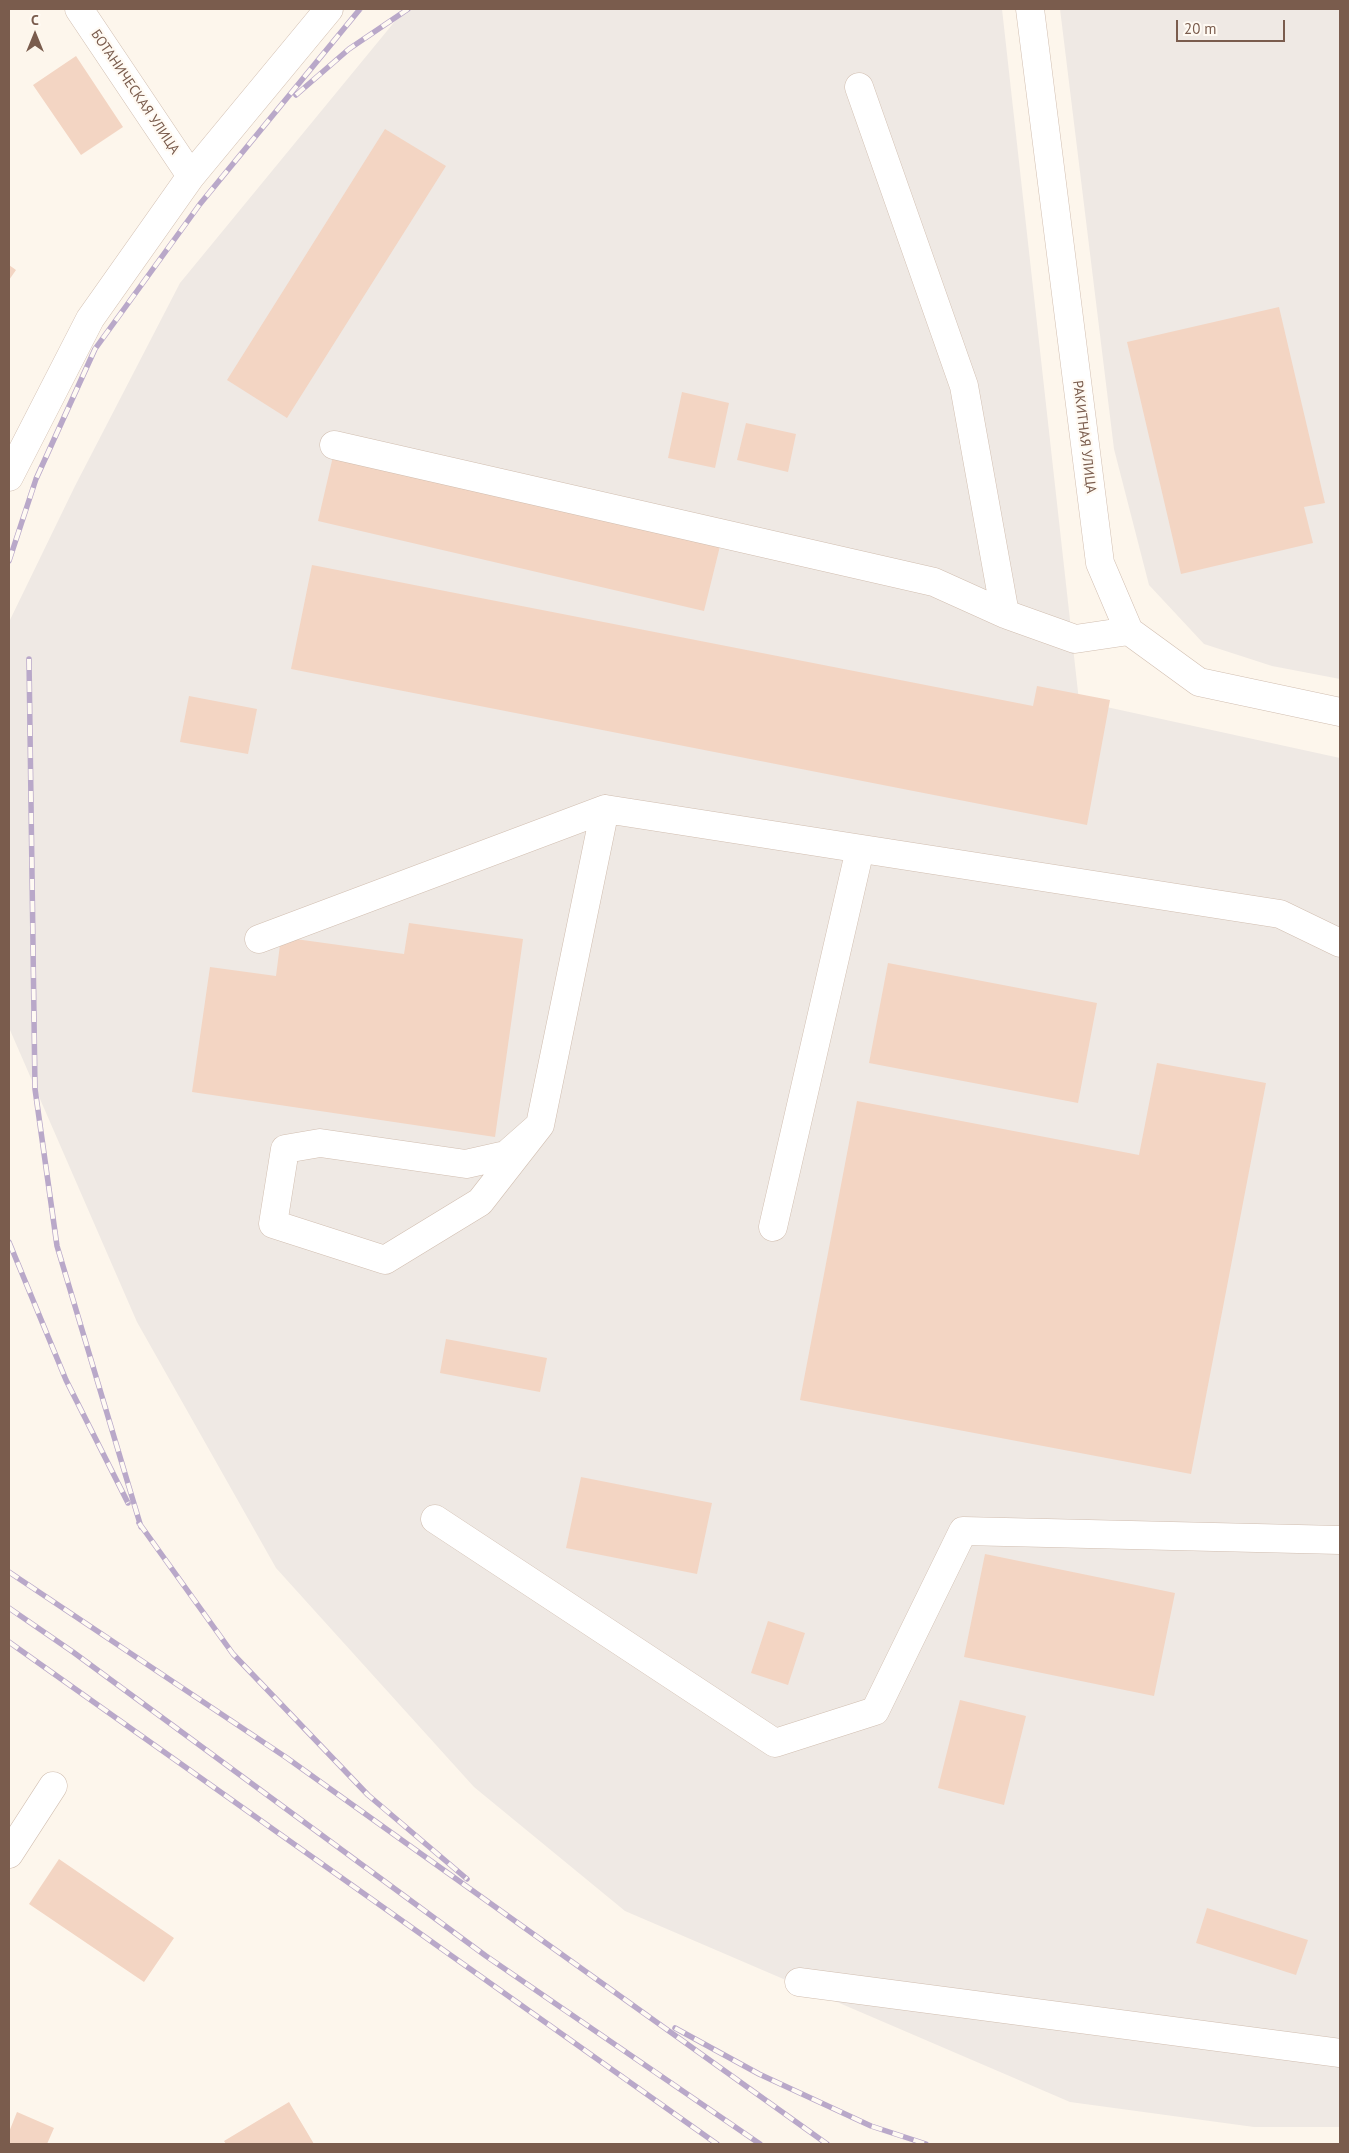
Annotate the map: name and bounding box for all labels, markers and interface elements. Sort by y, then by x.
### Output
north arrow [10,10,60,60]
scale bar [1179,10,1288,42]
text: С [31,11,39,29]
text: 20 m [1184,19,1217,38]
street label: БОТАНИЧЕСКАЯ УЛИЦА [87,27,183,157]
street label: РАКИТНАЯ УЛИЦА [1069,380,1099,494]

